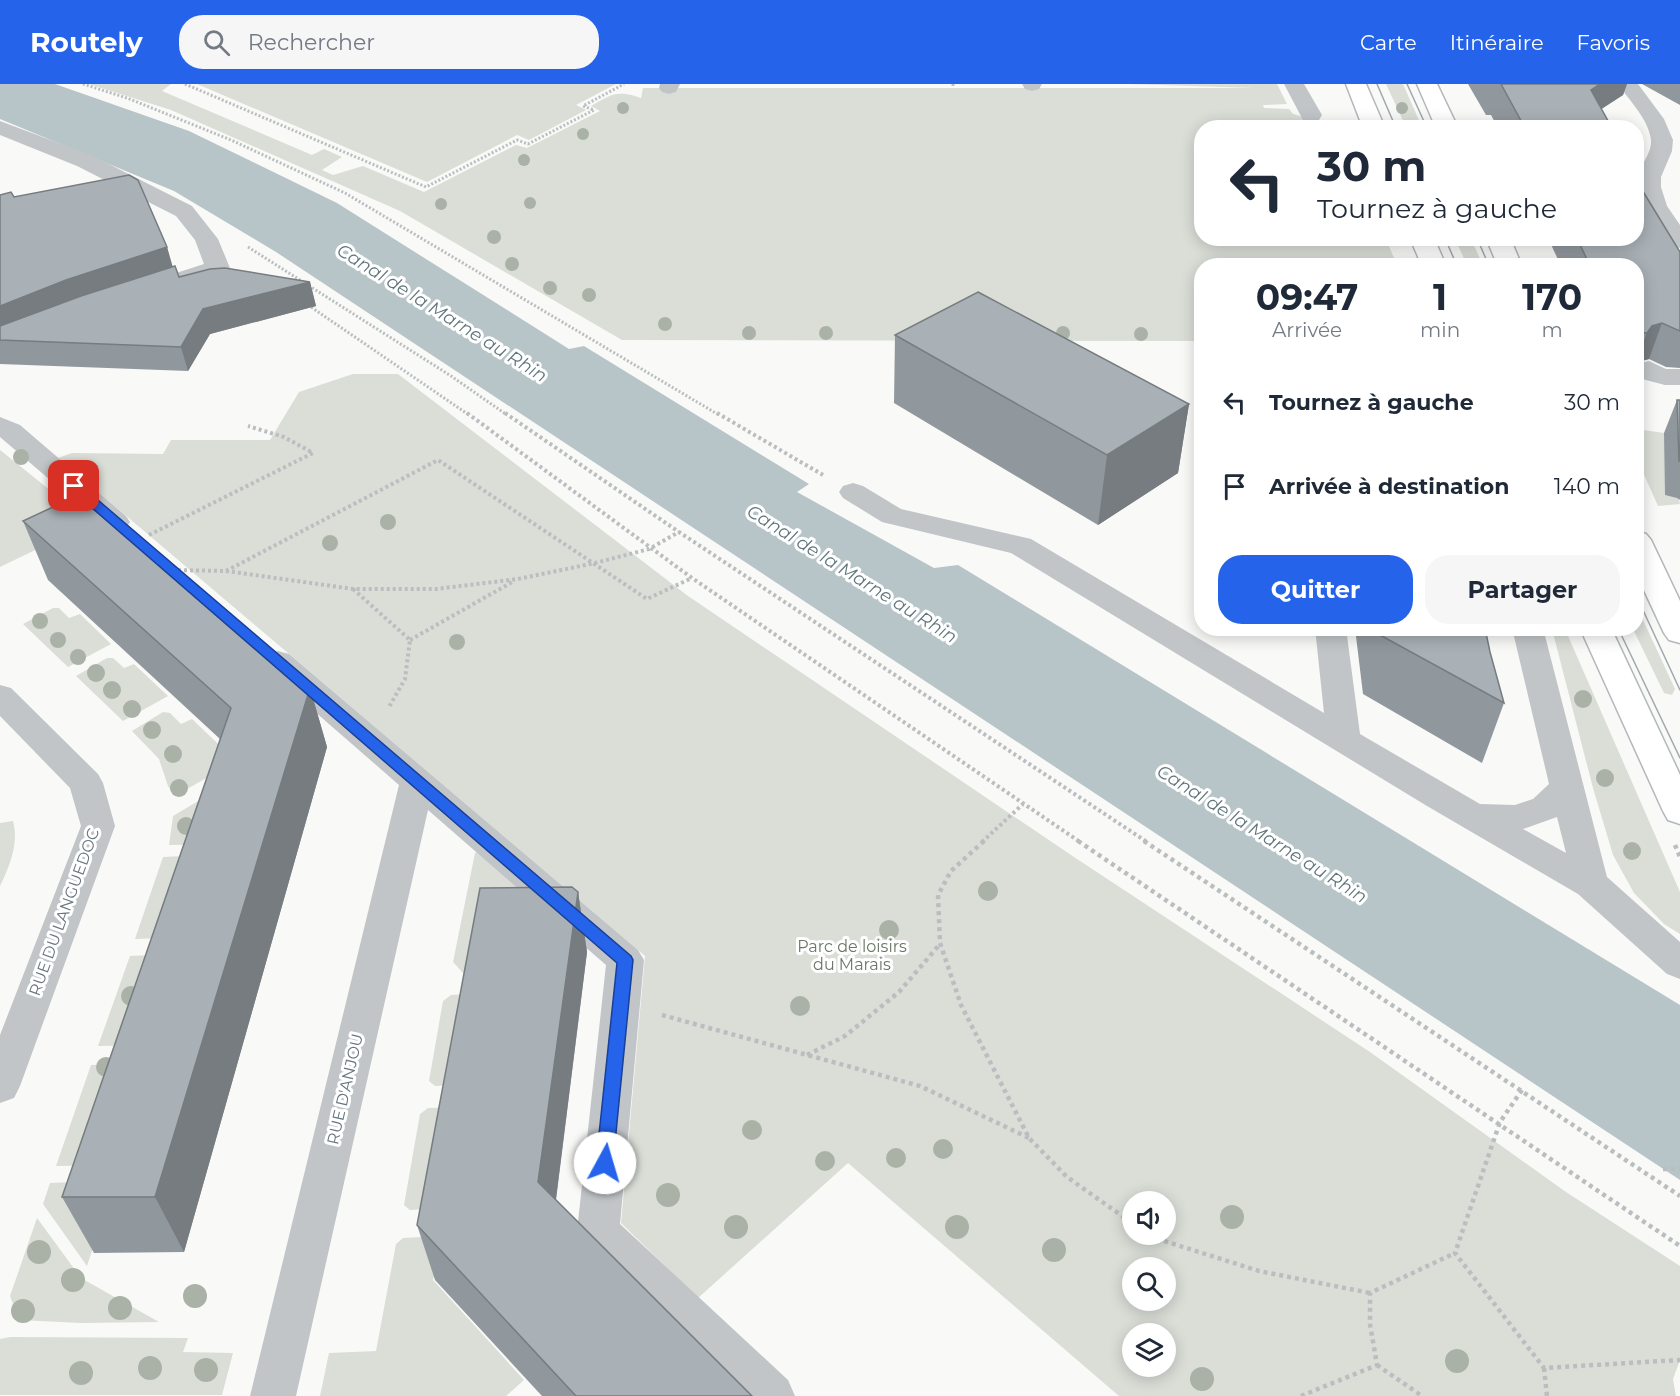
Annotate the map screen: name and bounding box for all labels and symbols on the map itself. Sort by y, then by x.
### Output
water label: Canal de la Marne au Rhin [333,239,551,387]
pin [48,460,99,511]
water label: Canal de la Marne au Rhin [743,500,961,648]
water label: Canal de la Marne au Rhin [1153,760,1371,908]
street label: RUE DU LANGUEDOC [25,826,103,998]
park label: Parc de loisirs du Marais [797,937,907,974]
street label: RUE D'ANJOU [323,1032,367,1146]
position arrow [573,1131,637,1195]

